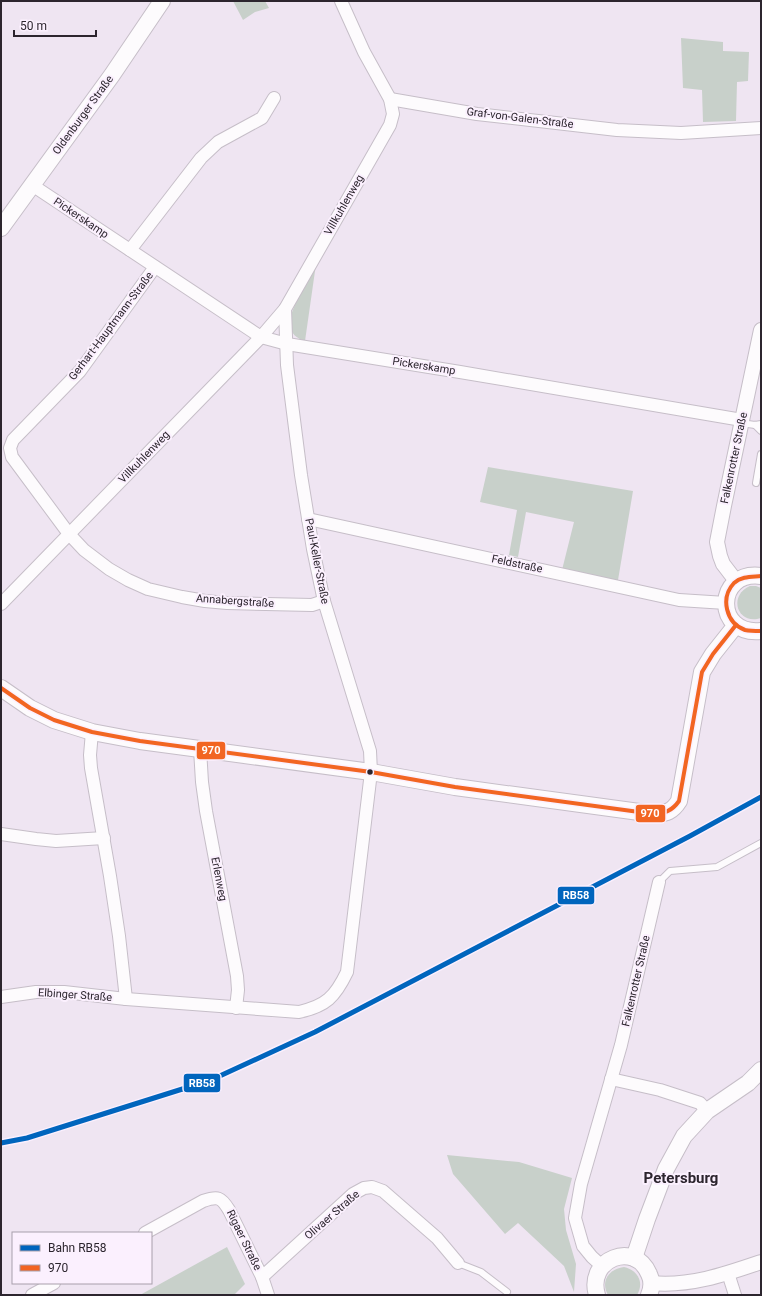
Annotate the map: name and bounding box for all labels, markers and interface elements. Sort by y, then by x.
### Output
scale bar [14,12,96,38]
text: 50 m [20,19,47,33]
street label: Oldenburger Straße [50,73,116,157]
street label: Graf-von-Galen-Straße [466,105,574,131]
street label: Villkuhlenweg [321,172,367,238]
street label: Pickerskamp [51,195,111,241]
street label: Gerhart-Hauptmann-Straße [66,269,156,383]
street label: Pickerskamp [392,355,456,377]
street label: Falkenrotter Straße [718,411,750,505]
street label: Villkuhlenweg [116,428,172,486]
street label: Paul-Keller-Straße [302,517,332,605]
street label: Feldstraße [490,552,544,576]
street label: Annabergstraße [196,592,275,610]
line badge: 970 [196,741,226,760]
text: 970 [202,744,220,757]
unlabelled marker [365,767,375,777]
line badge: 970 [635,804,666,823]
text: 970 [641,807,659,820]
street label: Erlenweg [208,856,230,902]
line badge: RB58 [557,886,595,905]
text: RB58 [563,889,589,902]
street label: Falkenrotter Straße [619,934,653,1028]
street label: Elbinger Straße [37,986,113,1004]
line badge: RB58 [183,1073,221,1093]
text: RB58 [189,1077,215,1090]
district label: Petersburg [644,1169,718,1187]
street label: Olivaer Straße [302,1188,362,1242]
street label: Rigaer Straße [224,1208,264,1273]
legend [12,1232,152,1284]
text: Bahn RB58 [48,1241,107,1255]
text: 970 [48,1261,68,1275]

